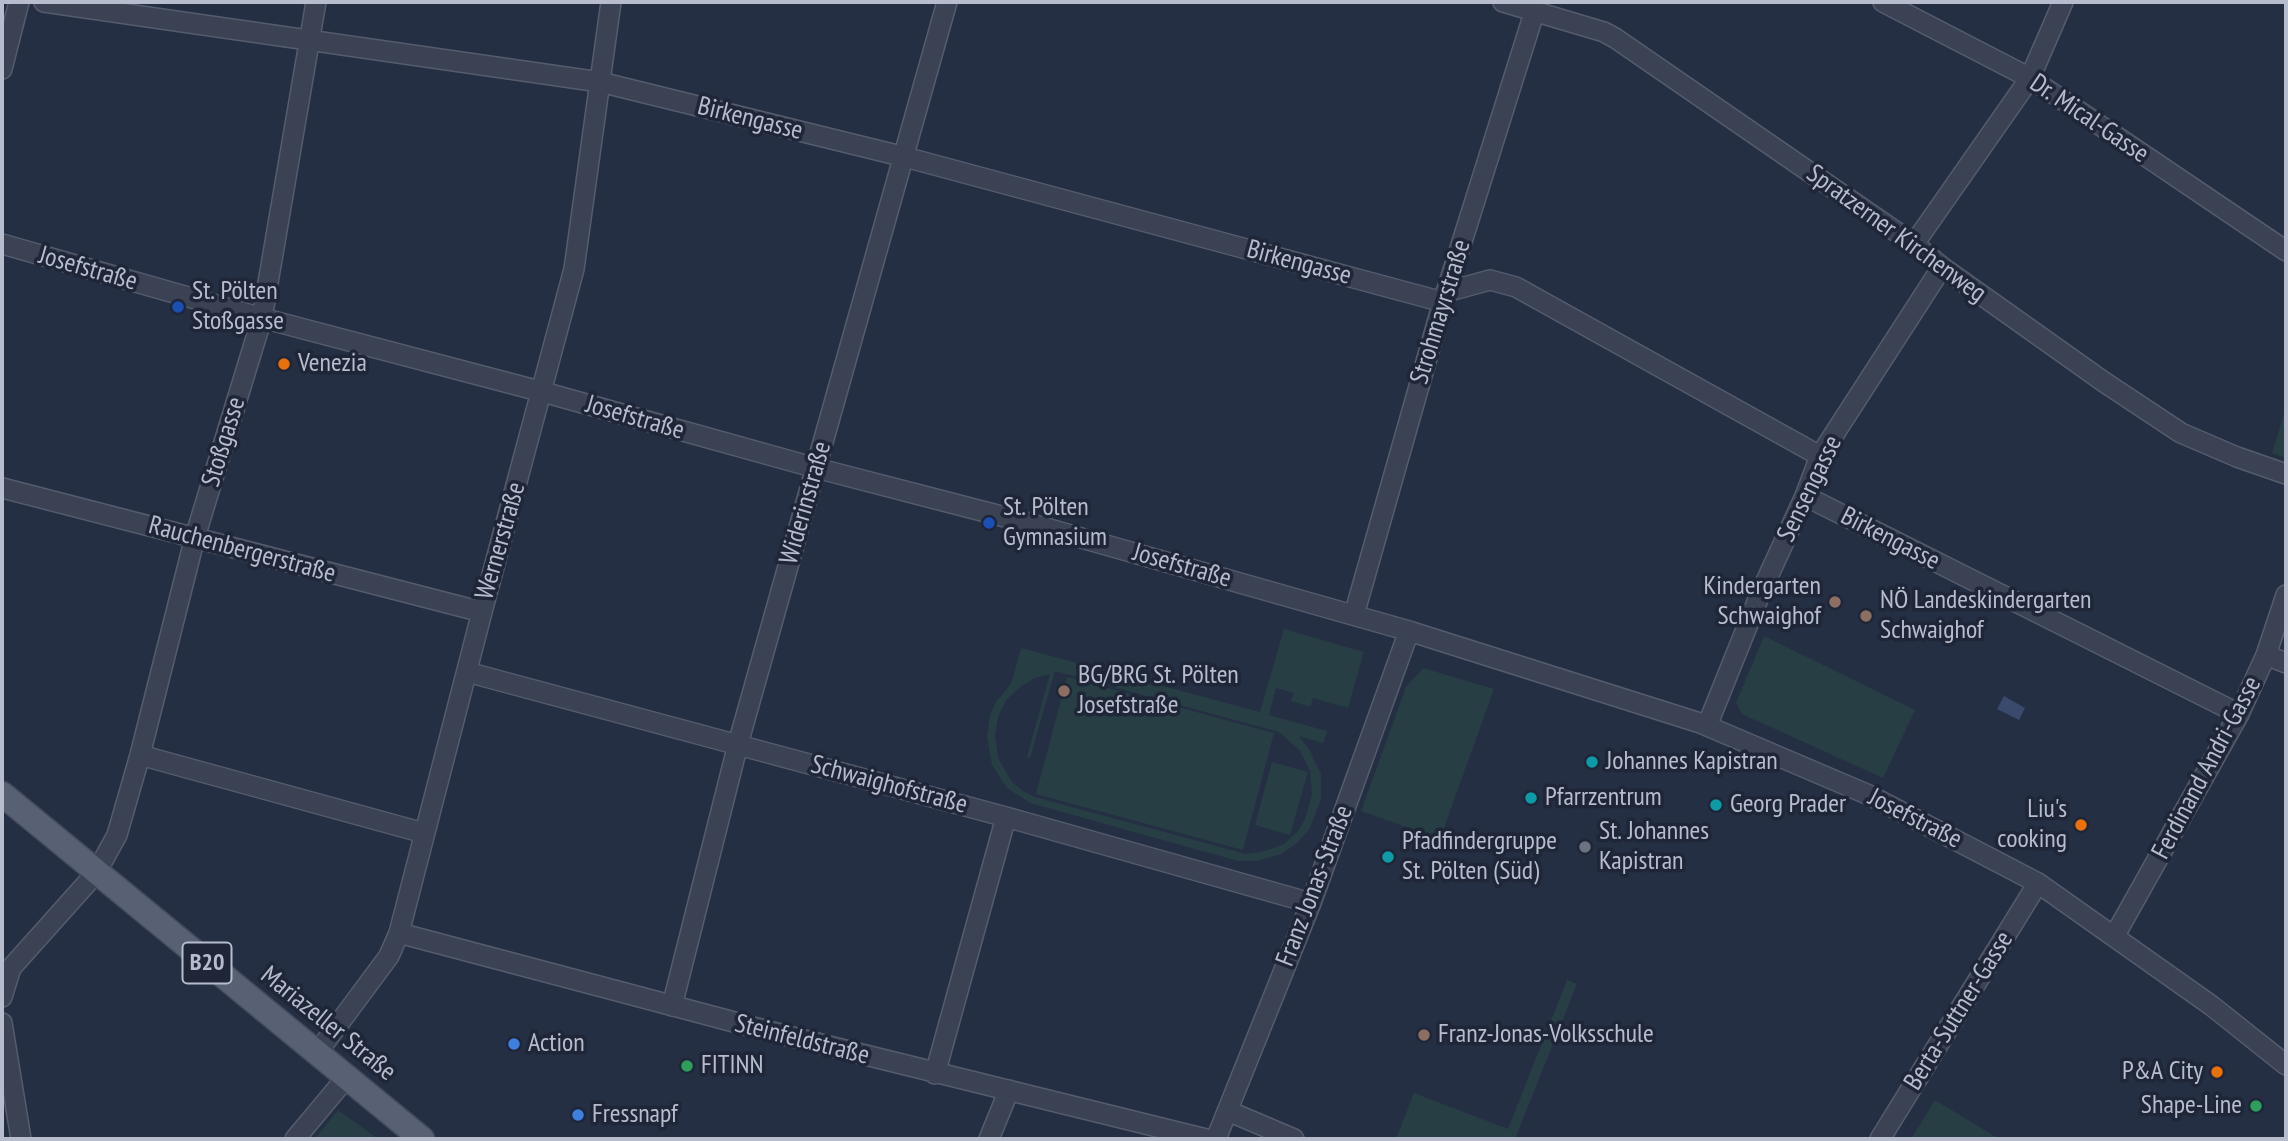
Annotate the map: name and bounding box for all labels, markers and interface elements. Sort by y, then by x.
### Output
street label: Dr. Mical-Gasse [2024,68,2154,170]
street label: Birkengasse [694,91,806,147]
street label: Spratzerner Kirchenweg [1800,158,1992,310]
street label: Birkengasse [1243,234,1355,292]
street label: Strohmayrstraße [1404,236,1478,388]
street label: Josefstraße [35,240,141,298]
place label: St. Pölten Stoßgasse [192,276,284,338]
marker: St. Pölten Stoßgasse [170,299,186,315]
place label: Venezia [298,348,367,380]
marker: Venezia [276,356,292,372]
street label: Josefstraße [582,389,688,447]
street label: Stoßgasse [196,393,252,491]
street label: Sensengasse [1771,431,1849,547]
street label: Widerinstraße [774,438,838,568]
street label: Wernerstraße [469,479,533,603]
place label: St. Pölten Gymnasium [1003,492,1107,554]
street label: Birkengasse [1835,501,1945,577]
street label: Rauchenbergerstraße [145,510,339,590]
marker: St. Pölten Gymnasium [981,515,997,531]
street label: Josefstraße [1129,537,1235,595]
place label: Kindergarten Schwaighof [1704,571,1821,632]
place label: NÖ Landeskindergarten Schwaighof [1880,585,2092,646]
marker: Kindergarten Schwaighof [1827,594,1843,610]
marker: NÖ Landeskindergarten Schwaighof [1858,608,1874,624]
place label: BG/BRG St. Pölten Josefstraße [1078,660,1239,722]
street label: Ferdinand Andri-Gasse [2146,671,2268,865]
marker: BG/BRG St. Pölten Josefstraße [1056,683,1072,699]
place label: Johannes Kapistran [1606,746,1778,778]
street label: Schwaighofstraße [807,749,971,821]
marker: Johannes Kapistran [1584,754,1600,770]
place label: Pfarrzentrum [1545,782,1662,814]
street label: Josefstraße [1863,782,1967,856]
place label: Georg Prader [1730,789,1846,821]
marker: Pfarrzentrum [1523,790,1539,806]
place label: Liu's cooking [1997,794,2067,856]
marker: Georg Prader [1708,797,1724,813]
street label: Franz Jonas-Straße [1270,801,1360,971]
place label: St. Johannes Kapistran [1599,816,1709,878]
marker: Liu's cooking [2073,817,2089,833]
place label: Pfadfindergruppe St. Pölten (Süd) [1402,826,1557,888]
marker: St. Johannes Kapistran [1577,839,1593,855]
marker: Pfadfindergruppe St. Pölten (Süd) [1380,849,1396,865]
street label: Berta-Suttner-Gasse [1898,926,2020,1096]
road number: B20 [182,943,232,984]
street label: Mariazeller Straße [254,960,402,1088]
street label: Steinfeldstraße [732,1008,872,1072]
place label: Franz-Jonas-Volksschule [1438,1019,1654,1051]
marker: Franz-Jonas-Volksschule [1416,1027,1432,1043]
place label: Action [528,1028,585,1060]
marker: Action [506,1036,522,1052]
place label: FITINN [701,1050,763,1082]
place label: P&A City [2122,1056,2203,1088]
marker: FITINN [679,1058,695,1074]
marker: P&A City [2209,1064,2225,1080]
place label: Shape-Line [2141,1090,2242,1122]
marker: Shape-Line [2248,1098,2264,1114]
place label: Fressnapf [592,1099,678,1131]
marker: Fressnapf [570,1107,586,1123]

